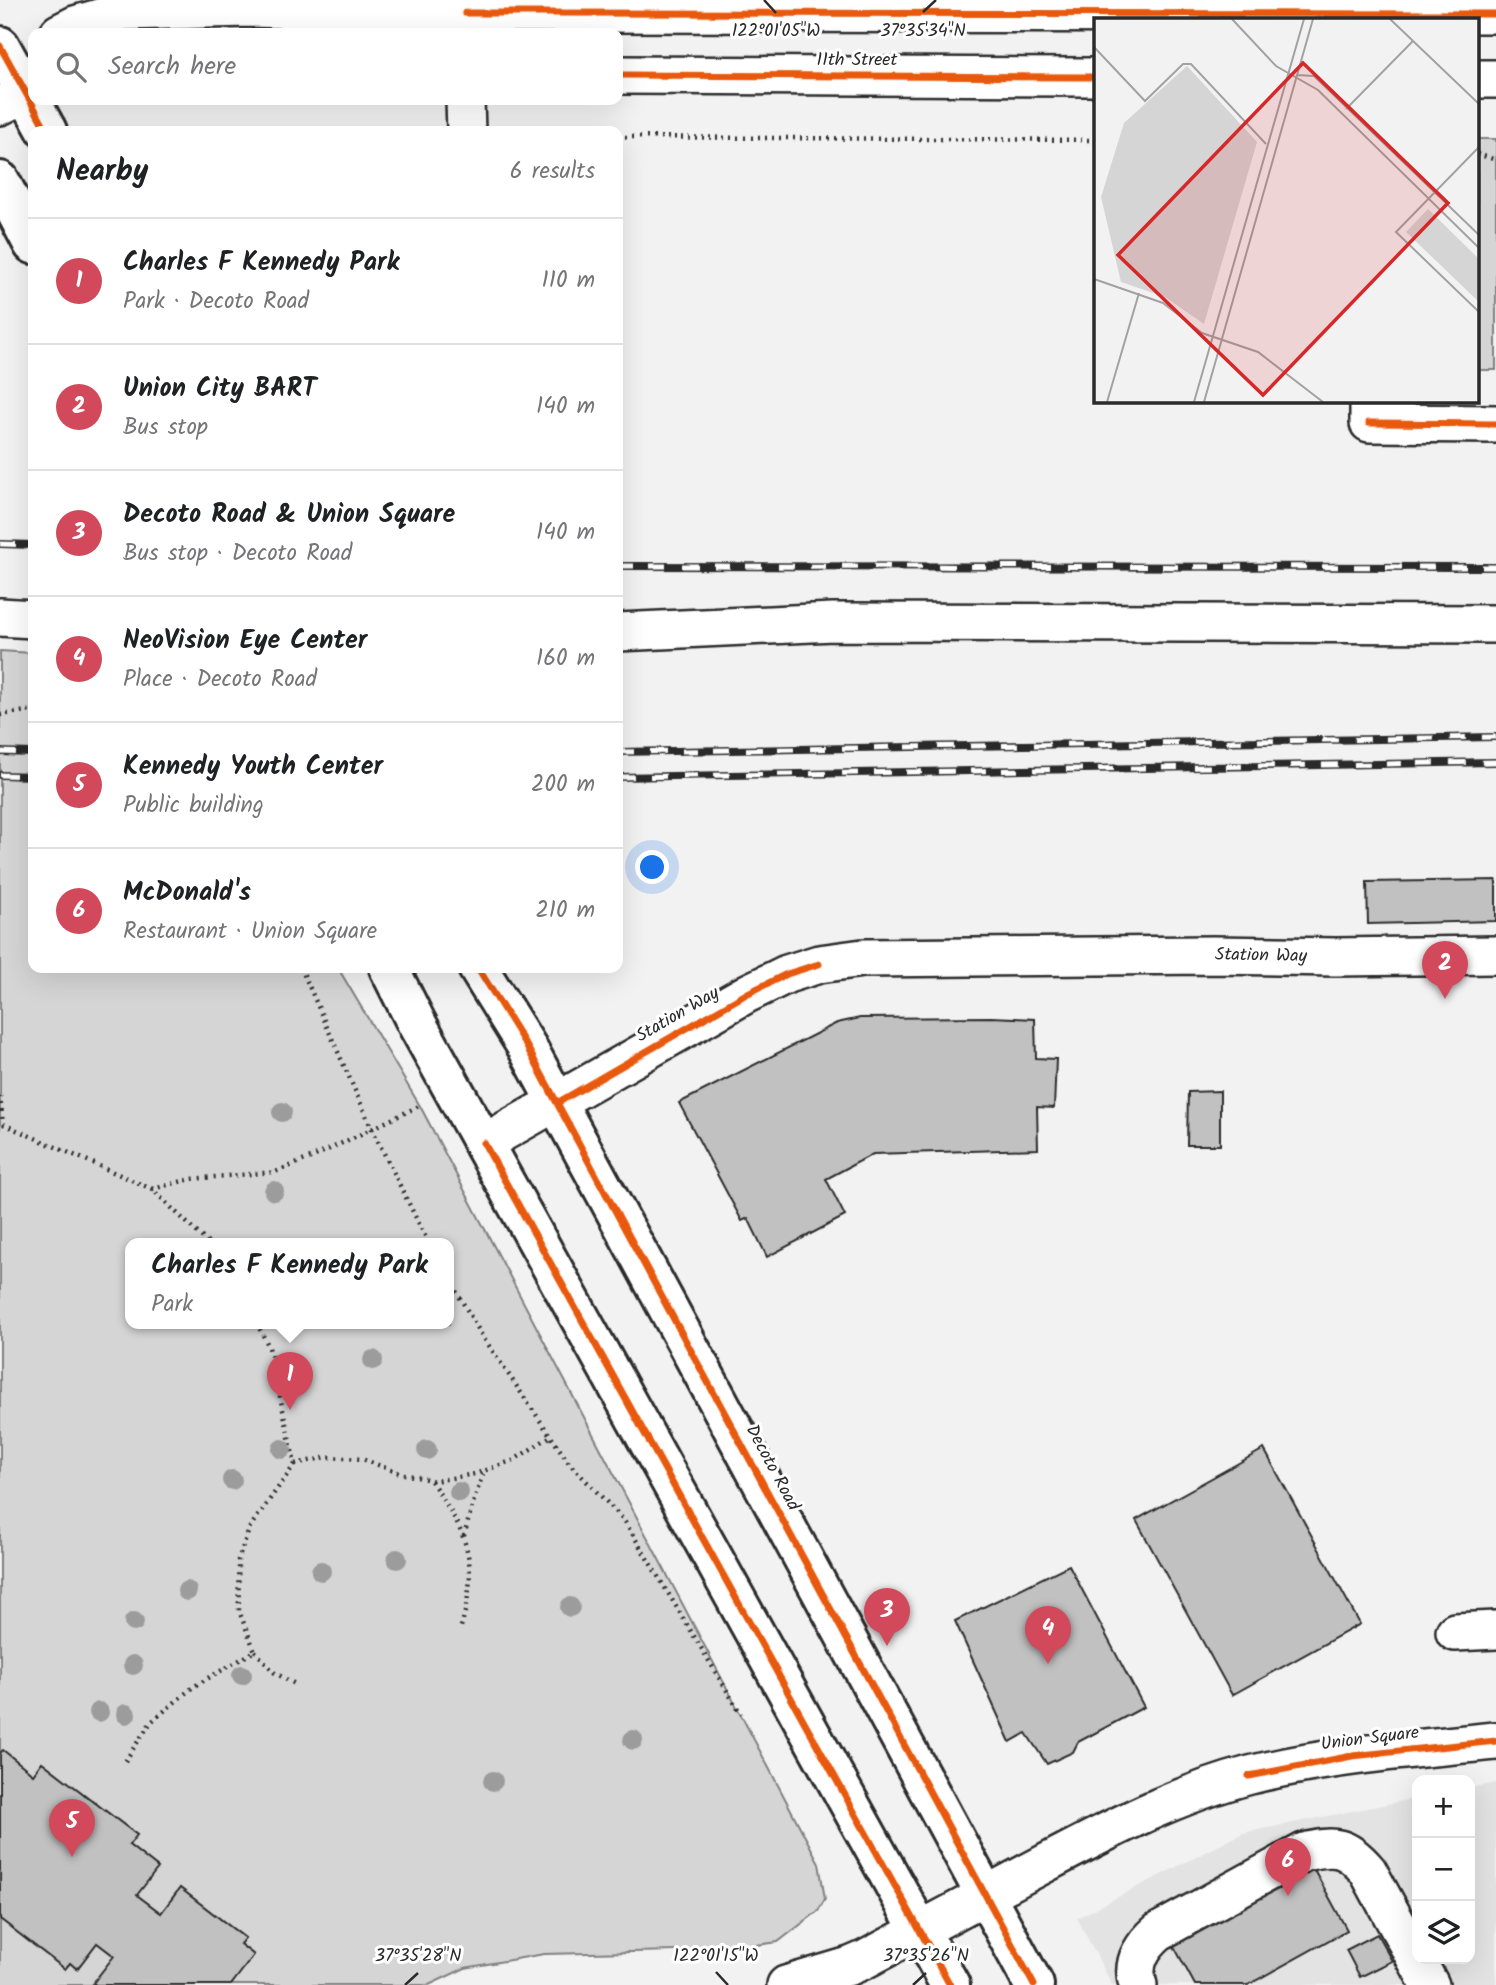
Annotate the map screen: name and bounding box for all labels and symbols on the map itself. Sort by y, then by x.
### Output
text: 122°01'05"W [732,17,820,46]
text: 37°35'34"N [880,17,966,46]
inset map [1094,18,1478,402]
street label: 11th Street [817,46,898,75]
your location [635,850,669,884]
street label: Station Way [1215,941,1308,971]
pin: 2 [1422,941,1468,999]
street label: Station Way [631,979,726,1051]
pin: 1 [267,1352,313,1410]
street label: Decoto Road [737,1420,807,1517]
pin: 3 [864,1588,910,1646]
pin: 4 [1025,1606,1071,1664]
street label: Union Square [1319,1719,1421,1759]
pin: 5 [49,1799,95,1857]
pin: 6 [1265,1838,1311,1896]
text: 37°35'28"N [375,1942,461,1971]
text: 122°01'15"W [673,1942,759,1971]
text: 37°35'26"N [883,1942,969,1971]

